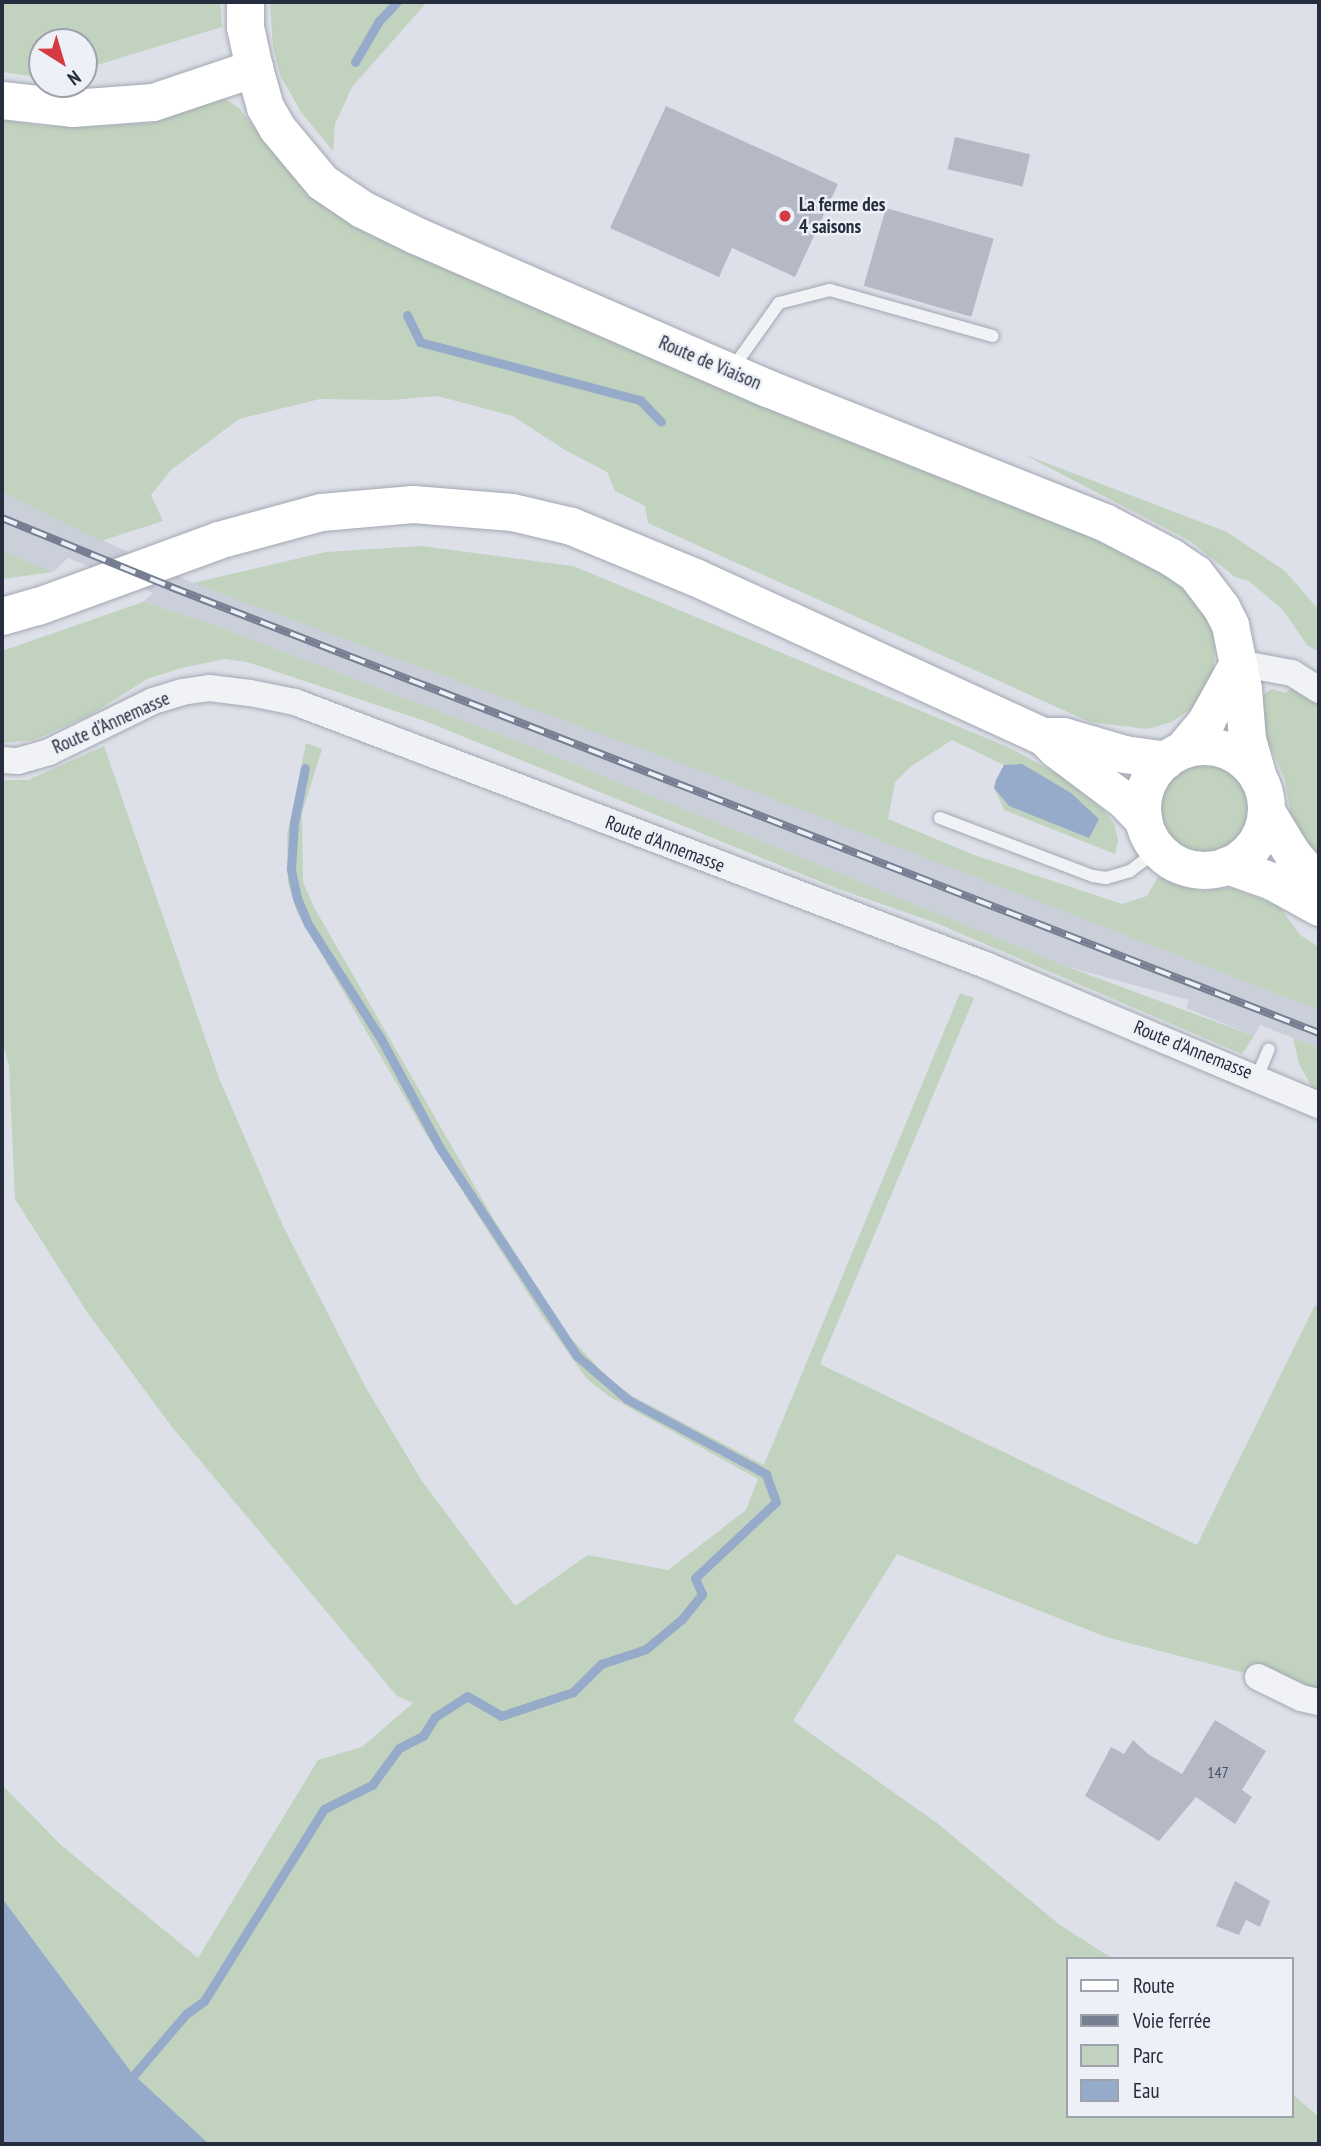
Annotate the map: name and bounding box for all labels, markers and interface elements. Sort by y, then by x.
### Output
north arrow [28,28,98,98]
text: N [63,65,86,91]
place label: La ferme des 4 saisons [799,194,885,238]
marker: La ferme des 4 saisons [777,208,793,224]
street label: Route de Viaison [655,331,765,395]
street label: Route d'Annemasse [49,687,173,759]
street label: Route d'Annemasse [602,811,728,877]
street label: Route d'Annemasse [1130,1016,1256,1084]
house number: 147 [1207,1762,1229,1782]
legend [1066,1957,1293,2118]
text: Route [1133,1972,1175,1999]
text: Voie ferrée [1133,2007,1211,2034]
text: Parc [1133,2042,1164,2069]
text: Eau [1133,2077,1160,2104]

